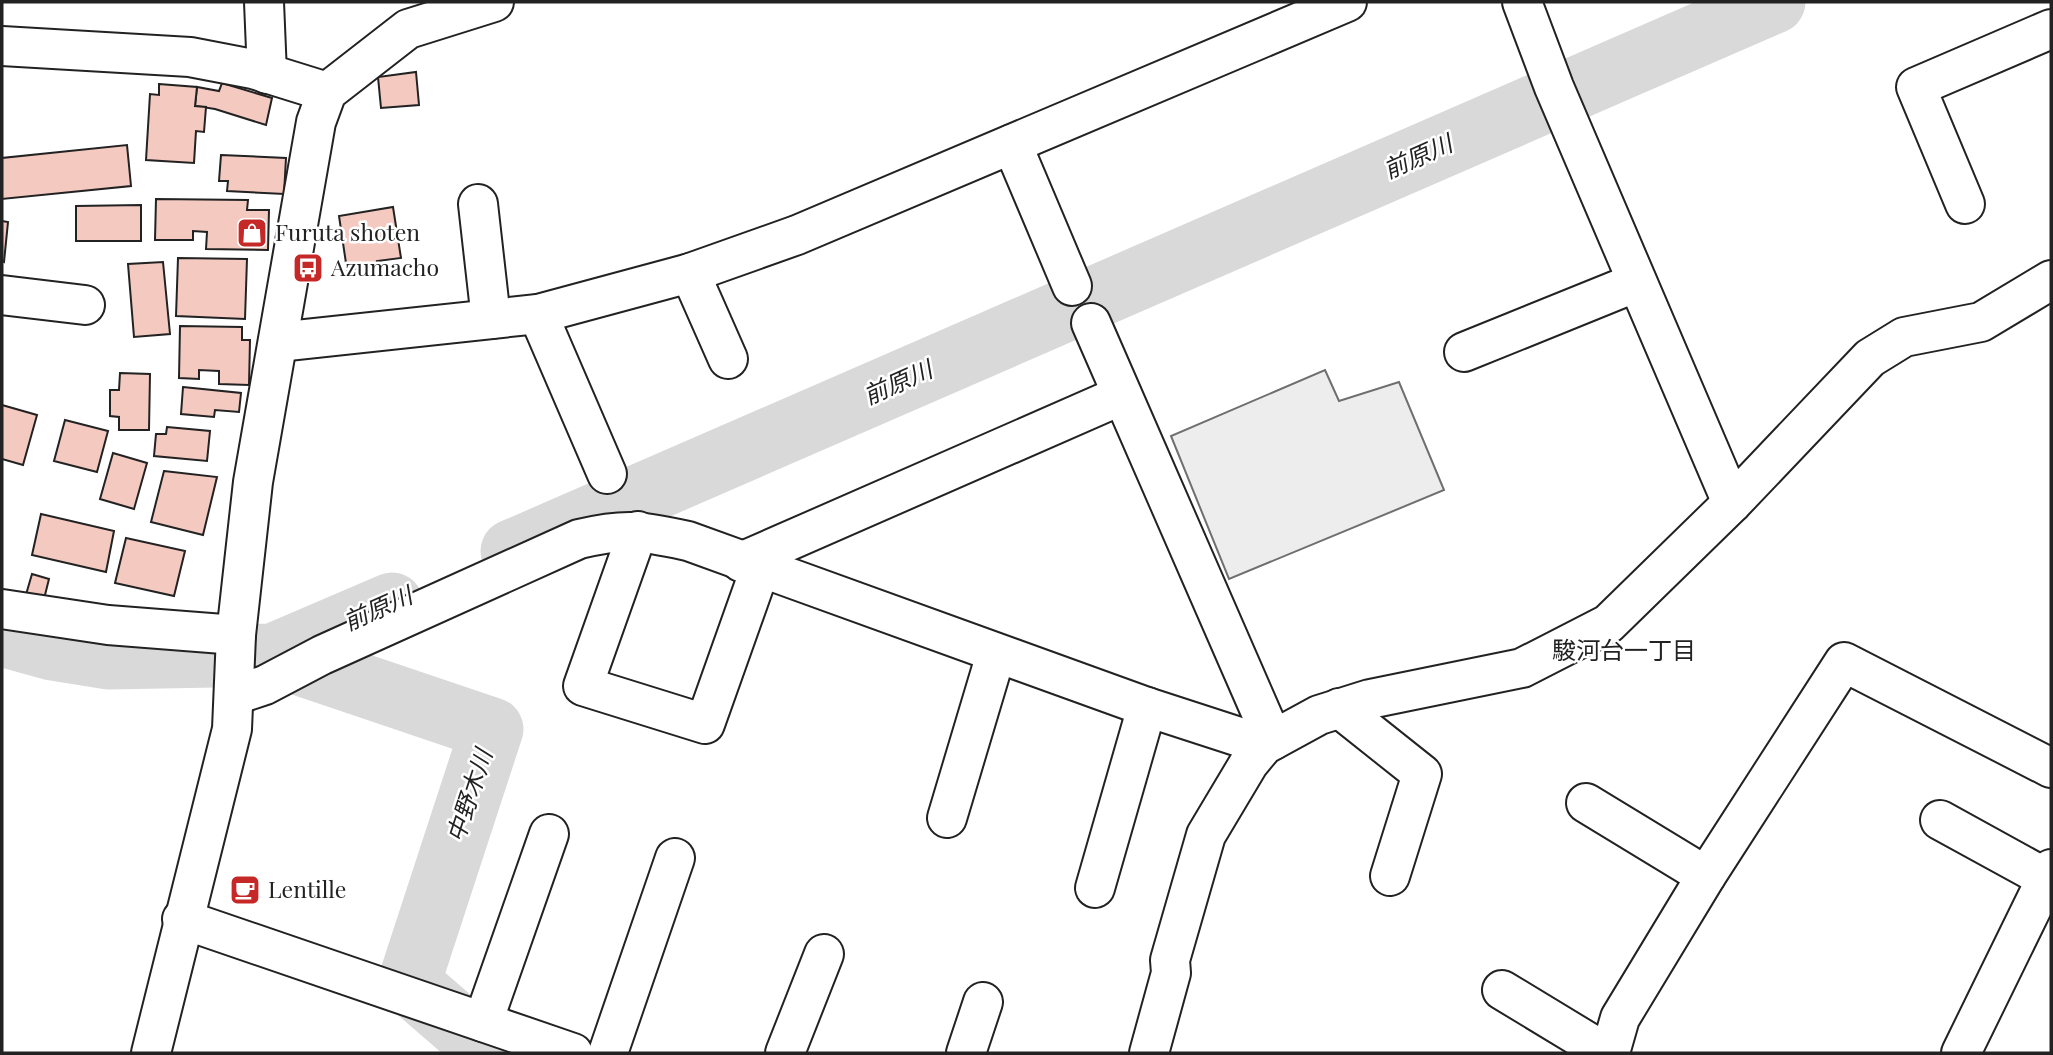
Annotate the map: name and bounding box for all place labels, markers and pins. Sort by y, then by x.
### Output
shop icon: Furuta shoten [235,216,269,250]
place label: Furuta shoten [275,216,420,247]
bus stop icon: Azumacho [291,251,325,285]
place label: Azumacho [330,251,439,282]
cafe icon: Lentille [228,873,262,907]
place label: Lentille [268,873,346,904]

